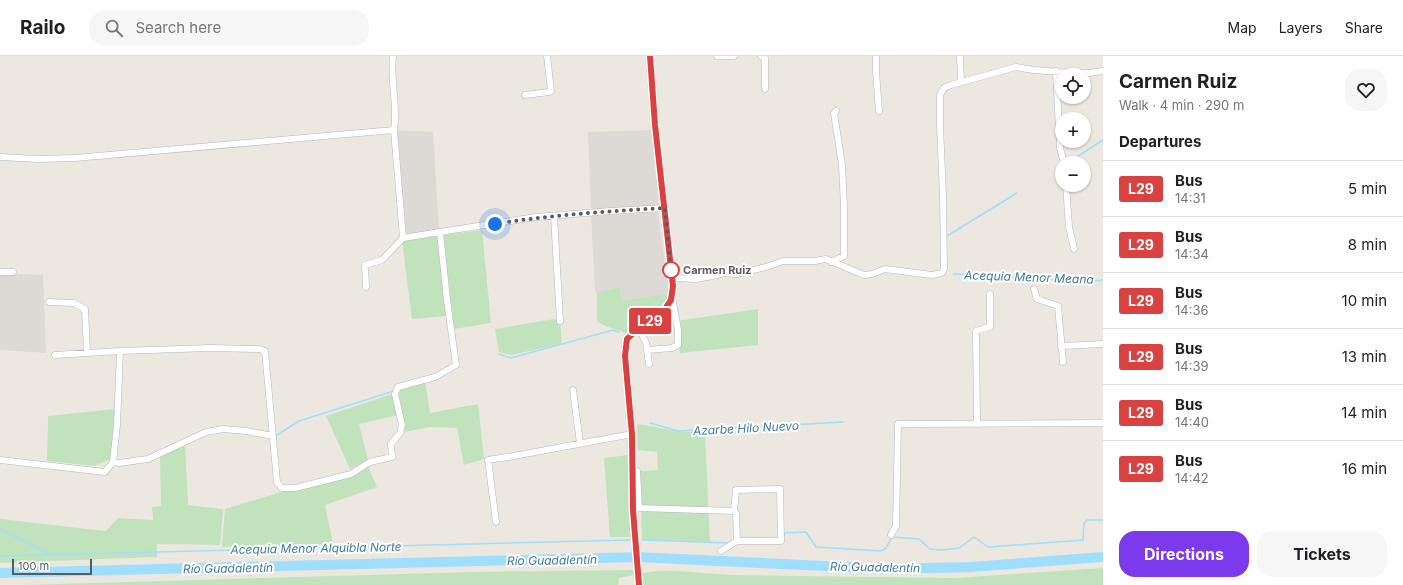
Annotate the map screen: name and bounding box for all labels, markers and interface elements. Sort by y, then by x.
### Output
search box [89,10,369,46]
text: Railo [20,16,65,39]
icon: search [103,17,125,39]
text: Search here [135,18,221,37]
text: Map [1228,19,1257,36]
text: Layers [1279,19,1323,36]
text: Share [1345,19,1383,36]
map controls [1055,68,1091,192]
button: locate [1055,68,1091,104]
button: heart [1345,69,1387,111]
text: Carmen Ruiz [1119,70,1237,93]
text: Walk · 4 min · 290 m [1119,97,1244,113]
button: + [1055,112,1091,148]
text: Departures [1119,132,1201,151]
button: − [1055,156,1091,192]
text: Bus [1175,171,1203,190]
text: 5 min [1348,179,1387,198]
text: L29 [1128,180,1154,197]
text: 14:31 [1175,190,1206,206]
your location [485,214,505,234]
text: Bus [1175,227,1203,246]
text: 8 min [1348,235,1387,254]
text: L29 [1128,236,1154,253]
text: 14:34 [1175,246,1209,262]
marker: Carmen Ruiz [662,261,680,279]
place label: Carmen Ruiz [683,263,751,277]
water label: Acequia Menor Meana [963,267,1094,287]
text: Bus [1175,283,1203,302]
text: 10 min [1342,291,1387,310]
text: L29 [1128,292,1154,309]
text: 14:36 [1175,302,1209,318]
line badge: L29 [627,308,673,334]
text: L29 [637,312,663,329]
text: Bus [1175,339,1203,358]
text: 13 min [1342,347,1387,366]
text: L29 [1128,348,1154,365]
text: 14:39 [1175,358,1209,374]
text: Bus [1175,395,1203,414]
text: 14 min [1341,403,1387,422]
text: L29 [1128,404,1154,421]
text: 14:40 [1175,414,1209,430]
water label: Azarbe Hilo Nuevo [692,418,799,438]
text: Bus [1175,451,1203,470]
text: 16 min [1342,459,1387,478]
text: L29 [1128,460,1154,477]
text: 14:42 [1175,470,1209,486]
button: Directions [1119,531,1249,577]
button: Tickets [1257,531,1387,577]
water label: Acequia Menor Alquibla Norte [229,539,402,557]
water label: Río Guadalentín [507,552,597,568]
scale bar [12,557,92,576]
text: 100 m [18,559,49,573]
water label: Río Guadalentín [830,559,920,575]
water label: Río Guadalentín [183,560,273,576]

